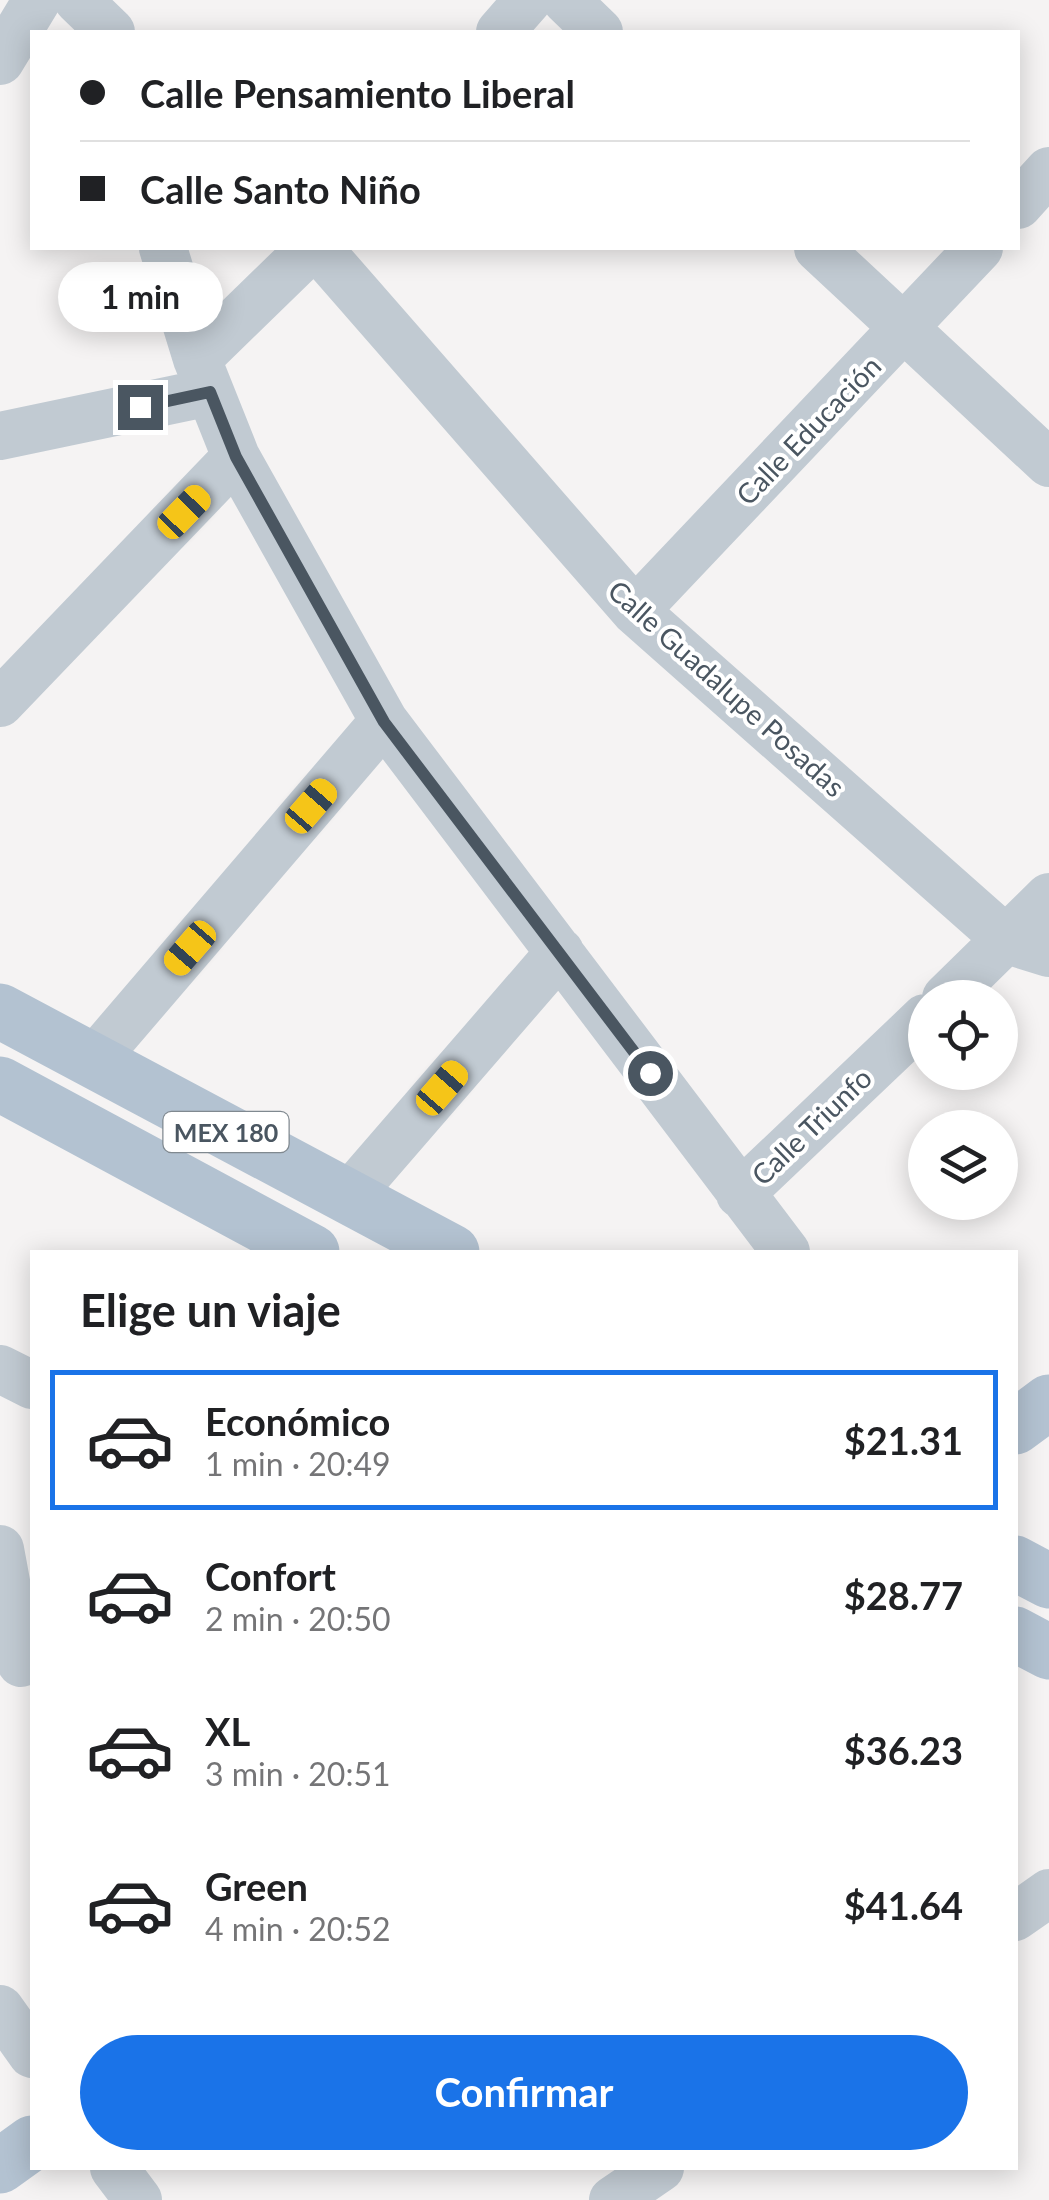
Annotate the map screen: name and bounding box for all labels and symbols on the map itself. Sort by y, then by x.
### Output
callout: 1 min [58,262,222,332]
street label: Calle Educación [729,349,887,511]
route end [118,385,163,430]
car [152,480,216,544]
street label: Calle Guadalupe Posadas [602,573,852,803]
car [280,774,342,838]
car [159,916,221,980]
route start [628,1051,673,1096]
car [411,1056,473,1120]
street label: Calle Triunfo [744,1060,878,1192]
road number: MEX 180 [164,1112,288,1152]

